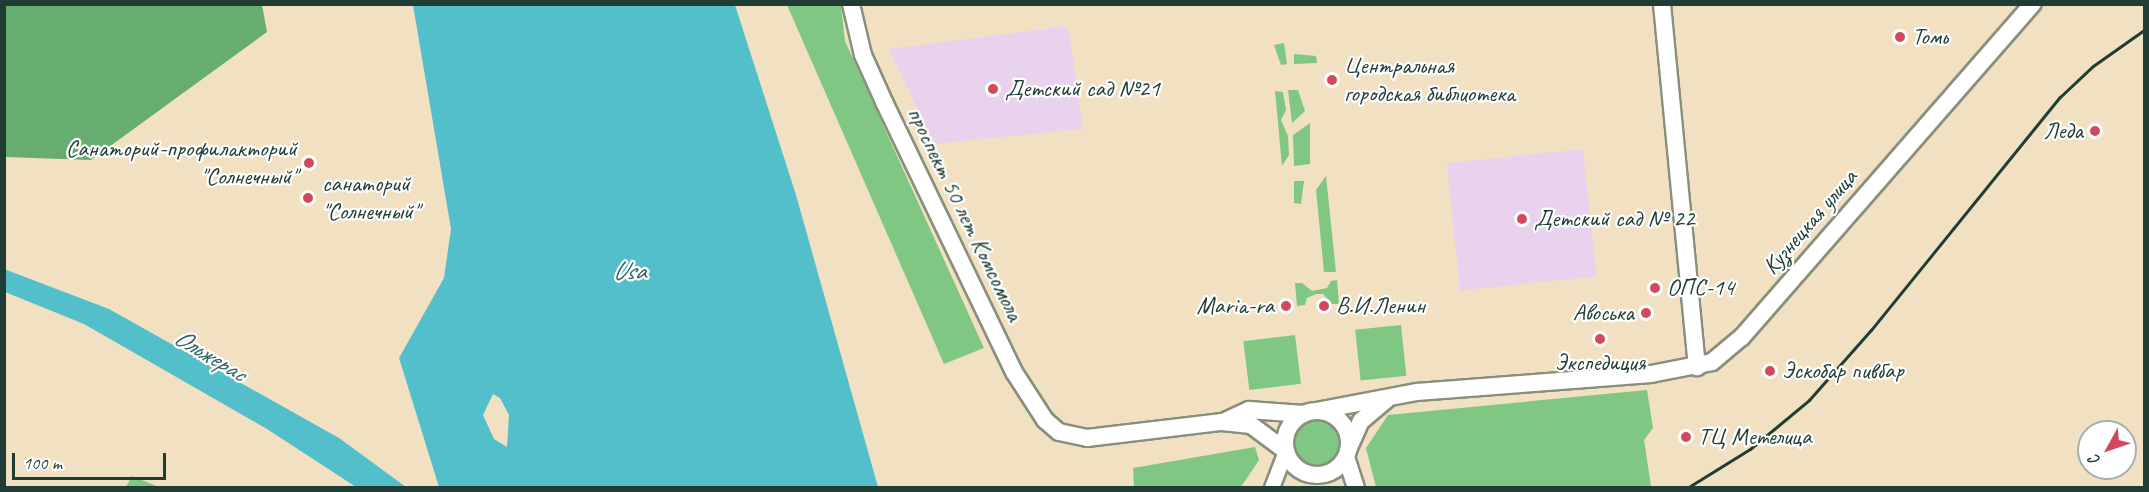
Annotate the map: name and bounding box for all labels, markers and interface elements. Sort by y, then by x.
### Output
place label: Томь [1912,23,1948,51]
marker: Томь [1893,30,1907,44]
place label: Центральная городская библиотека [1344,52,1514,108]
marker: Центральная городская библиотека [1325,73,1339,87]
place label: Детский сад №21 [1005,75,1160,103]
marker: Детский сад №21 [986,82,1000,96]
street label: проспект 50 лет Комсомола [901,103,1029,325]
place label: Леда [2044,117,2083,145]
marker: Леда [2088,124,2102,138]
place label: Санаторий-профилакторий "Солнечный" [66,135,297,191]
marker: Санаторий-профилакторий "Солнечный" [302,156,316,170]
street label: Кузнецкая улица [1756,163,1864,281]
place label: санаторий "Солнечный" [322,170,419,226]
marker: санаторий "Солнечный" [299,189,317,207]
place label: Детский сад № 22 [1534,205,1695,233]
marker: Детский сад № 22 [1515,212,1529,226]
water label: Usa [612,255,646,287]
place label: ОПС-14 [1667,274,1734,302]
marker: ОПС-14 [1648,281,1662,295]
place label: Maria-ra [1196,292,1274,320]
place label: В.И.Ленин [1336,292,1425,320]
marker: Maria-ra [1279,299,1293,313]
marker: В.И.Ленин [1317,299,1331,313]
place label: Авоська [1573,299,1634,327]
marker: Авоська [1639,306,1653,320]
water label: Ольжерас [168,321,252,389]
marker: Экспедиция [1593,332,1607,346]
place label: Экспедиция [1555,349,1645,377]
place label: Эскобар пивбар [1782,357,1901,385]
marker: Эскобар пивбар [1763,364,1777,378]
north arrow [2077,420,2137,480]
place label: ТЦ Метелица [1698,423,1811,451]
marker: ТЦ Метелица [1679,430,1693,444]
scale bar [15,441,170,479]
text: С [2085,451,2105,470]
text: 100 m [23,452,62,474]

